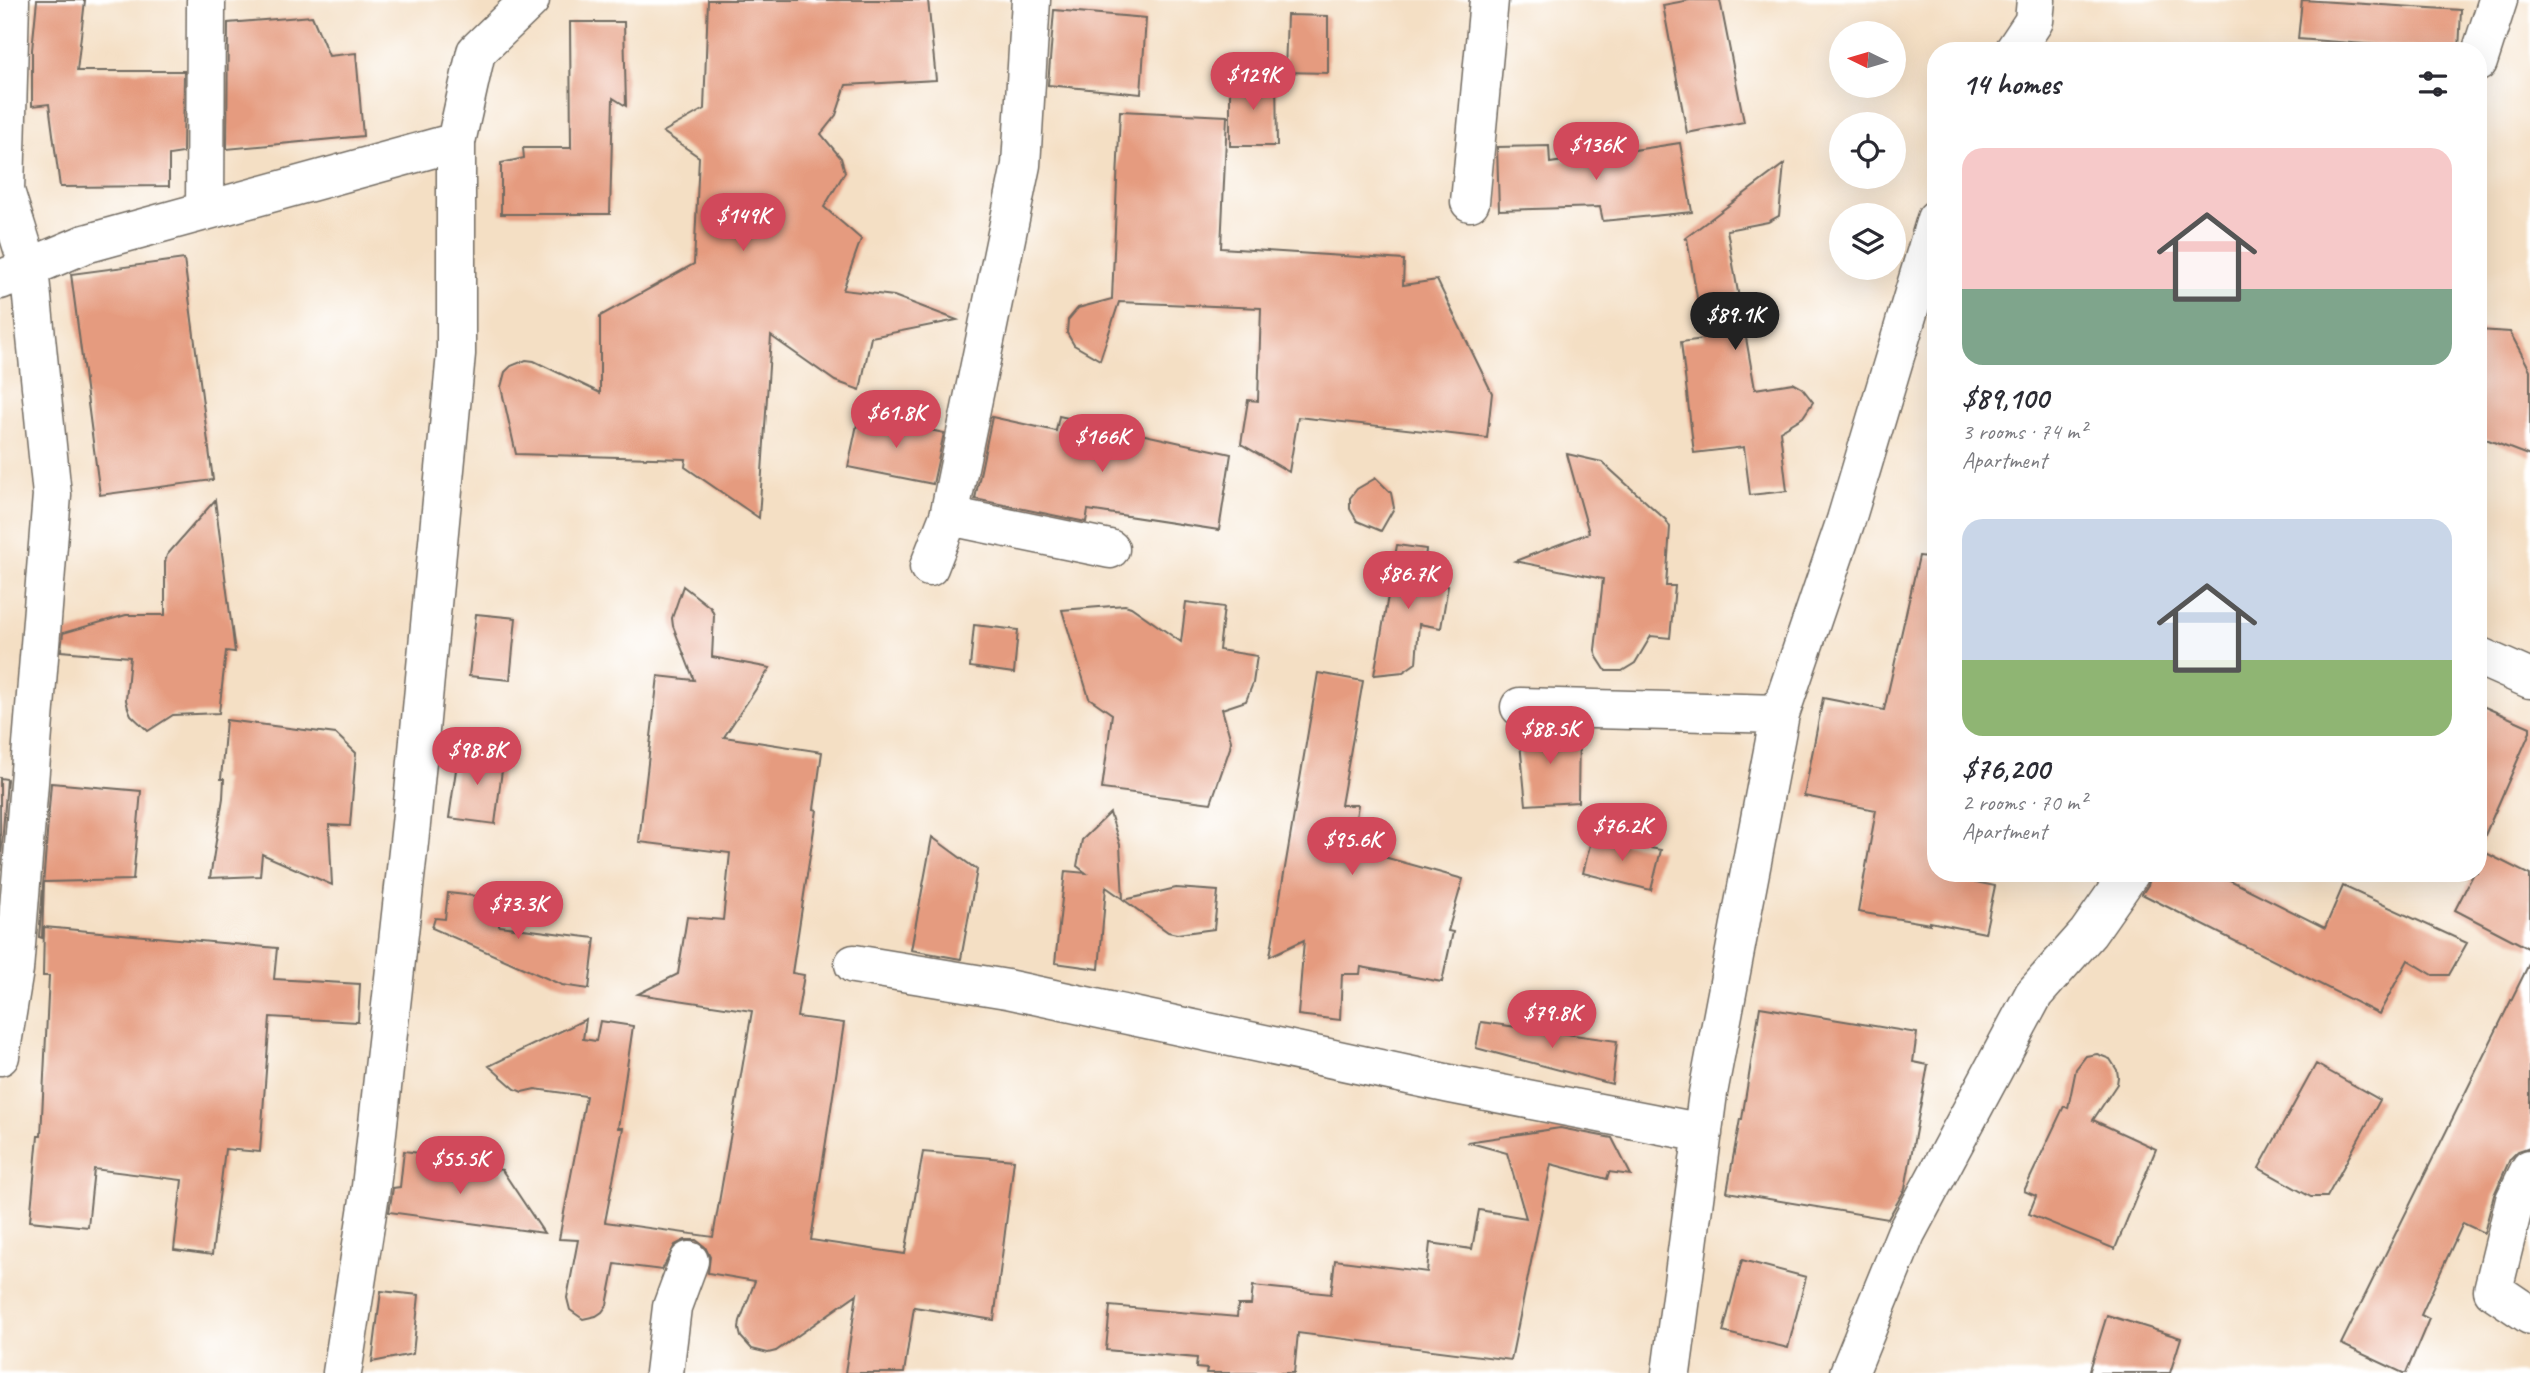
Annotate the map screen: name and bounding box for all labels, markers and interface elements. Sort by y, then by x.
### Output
north arrow [1829,21,1906,98]
map controls [1829,21,1906,280]
pin: $129K [1204,52,1302,112]
text: $129K [1227,60,1279,89]
text: 14 homes [1962,65,2060,103]
icon: filters [2414,65,2452,103]
button: locate [1829,112,1906,189]
pin: $136K [1547,122,1645,182]
text: $136K [1569,130,1623,159]
pin: $149K [694,194,792,253]
icon: home [2144,194,2270,320]
text: $149K [717,201,769,230]
button: layers [1829,203,1906,280]
pin: $89.1K [1678,292,1792,352]
text: $89.1K [1706,300,1764,329]
text: $89,100 [1962,379,2049,417]
pin: $61.8K [839,391,953,450]
text: $61.8K [867,398,925,427]
pin: $166K [1053,414,1151,474]
text: 3 rooms · 74 m² [1962,417,2086,446]
text: $166K [1075,422,1129,451]
text: Apartment [1962,446,2047,475]
pin: $86.7K [1351,552,1465,611]
text: $86.7K [1379,559,1437,588]
icon: home [2144,565,2270,691]
pin: $88.5K [1493,706,1607,766]
text: $88.5K [1521,714,1579,743]
pin: $98.8K [420,728,534,787]
text: $98.8K [448,735,506,764]
text: $76,200 [1962,750,2049,788]
text: 2 rooms · 70 m² [1962,788,2086,817]
pin: $76.2K [1565,804,1679,863]
text: $76.2K [1593,811,1651,840]
text: Apartment [1962,817,2047,846]
pin: $95.6K [1295,818,1409,877]
text: $95.6K [1323,825,1381,854]
pin: $73.3K [461,881,575,941]
text: $73.3K [489,889,547,918]
pin: $79.8K [1495,990,1609,1050]
text: $79.8K [1523,998,1581,1027]
pin: $55.5K [403,1136,517,1196]
text: $55.5K [432,1144,488,1173]

